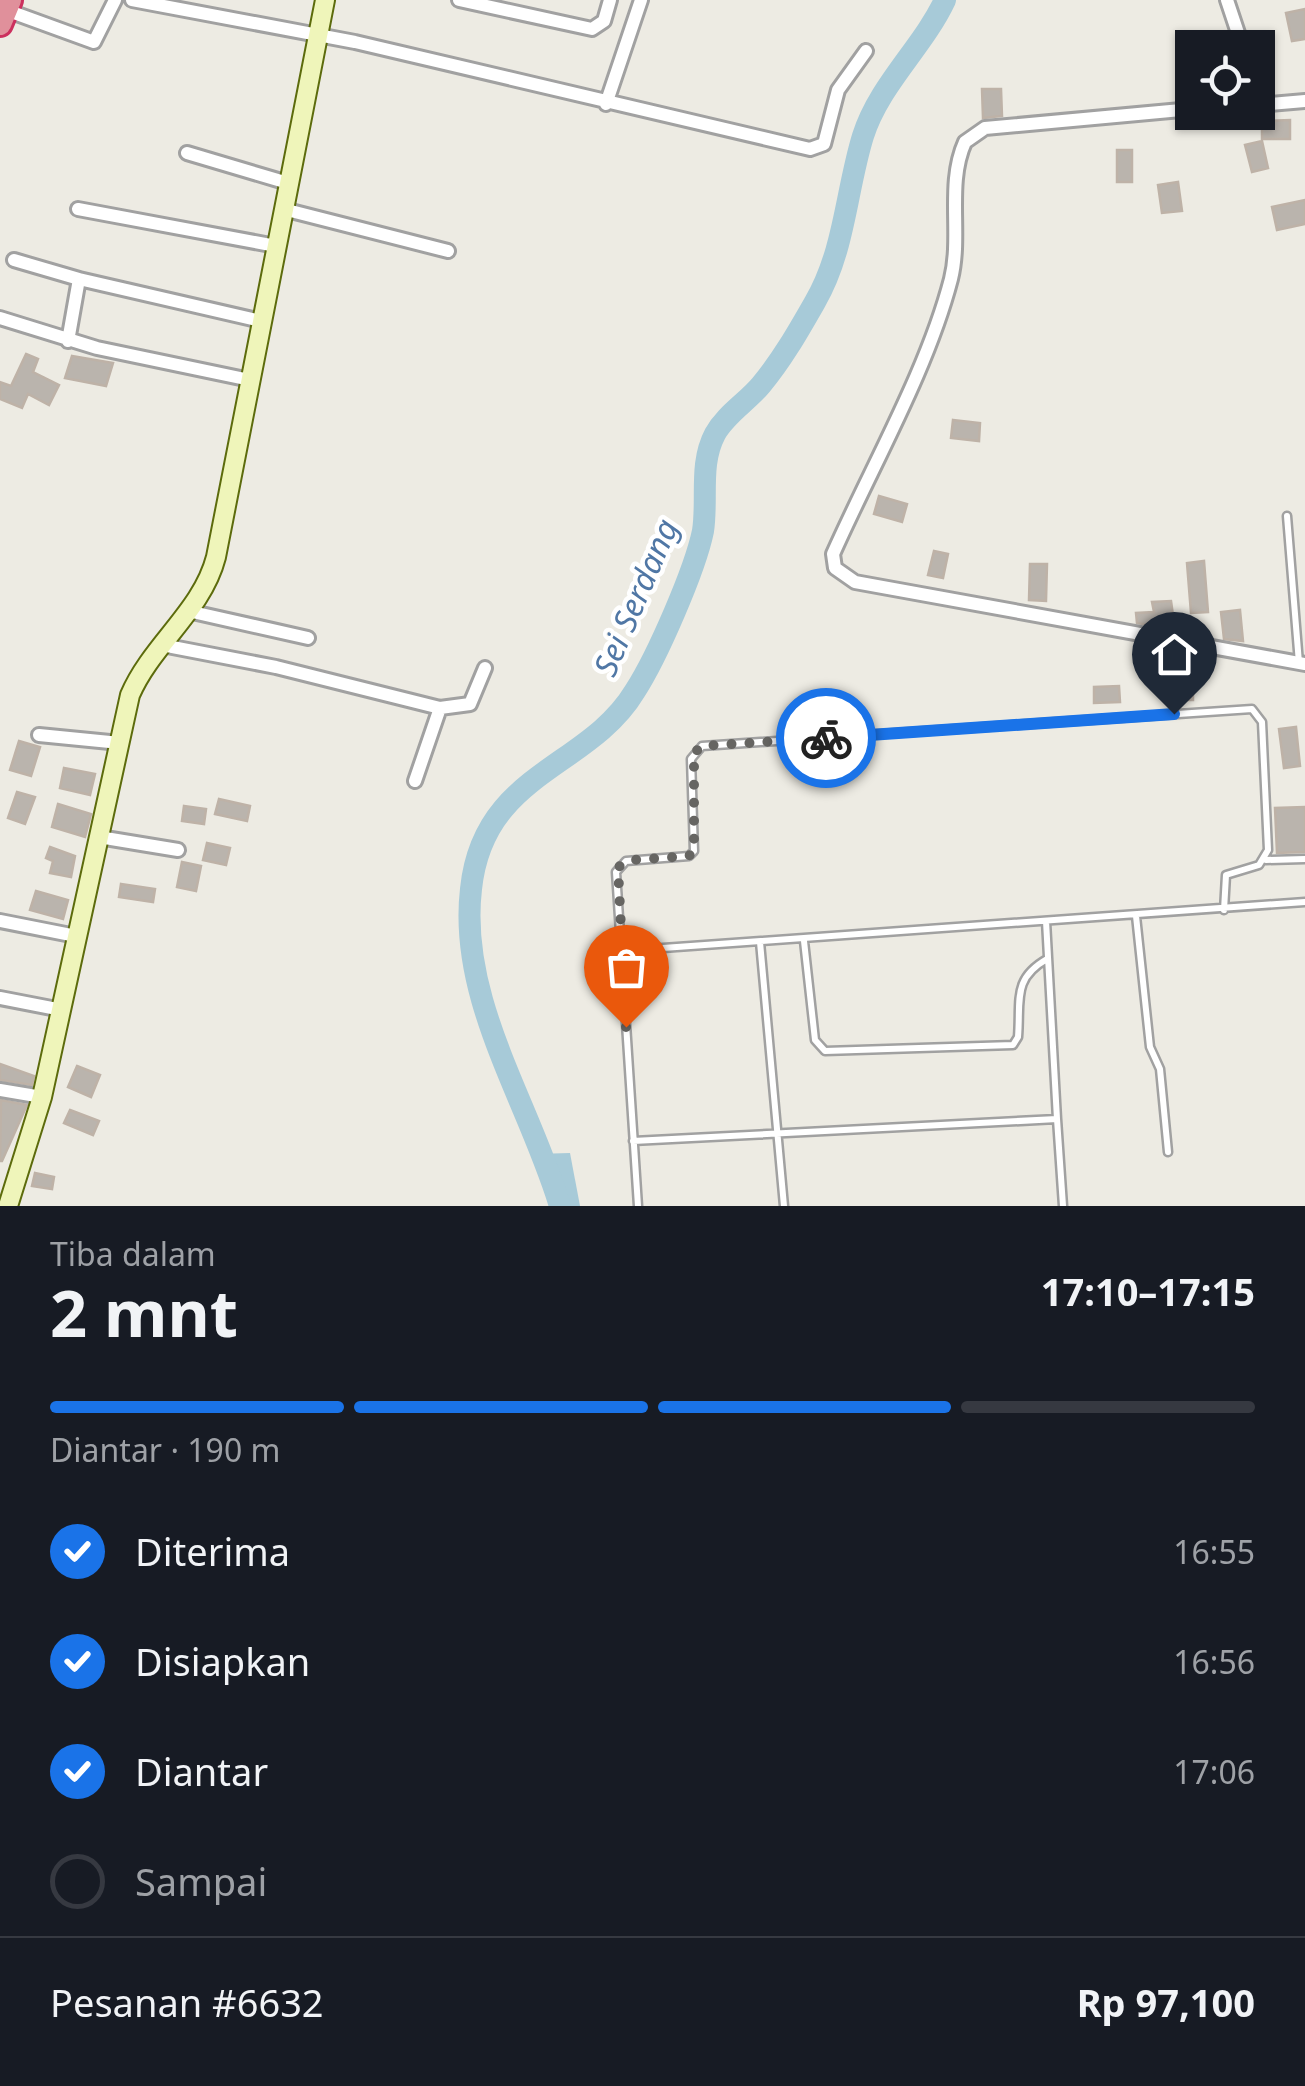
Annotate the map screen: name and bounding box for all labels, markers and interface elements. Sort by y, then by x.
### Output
map controls [1175,30,1275,130]
button: locate [1175,30,1275,130]
water label: Sei Serdang [583,512,687,682]
pin [1132,612,1217,715]
icon: home [1147,627,1202,682]
courier [776,688,876,788]
icon: bike [799,711,854,766]
pin [584,925,669,1028]
icon: bag [599,940,654,995]
text: Tiba dalam [50,1232,216,1275]
text: 17:10–17:15 [1041,1265,1255,1317]
text: 2 mnt [50,1268,238,1356]
text: Diantar · 190 m [50,1428,280,1471]
icon: check [50,1524,105,1579]
text: Diterima [135,1525,290,1577]
text: 16:55 [1173,1530,1255,1573]
icon: check [50,1634,105,1689]
text: Disiapkan [135,1635,310,1687]
text: 16:56 [1173,1640,1255,1683]
icon: check [50,1744,105,1799]
text: Diantar [135,1745,268,1797]
text: 17:06 [1173,1750,1255,1793]
text: Sampai [135,1855,267,1907]
text: Pesanan #6632 [50,1976,324,2028]
text: Rp 97,100 [1077,1976,1255,2028]

